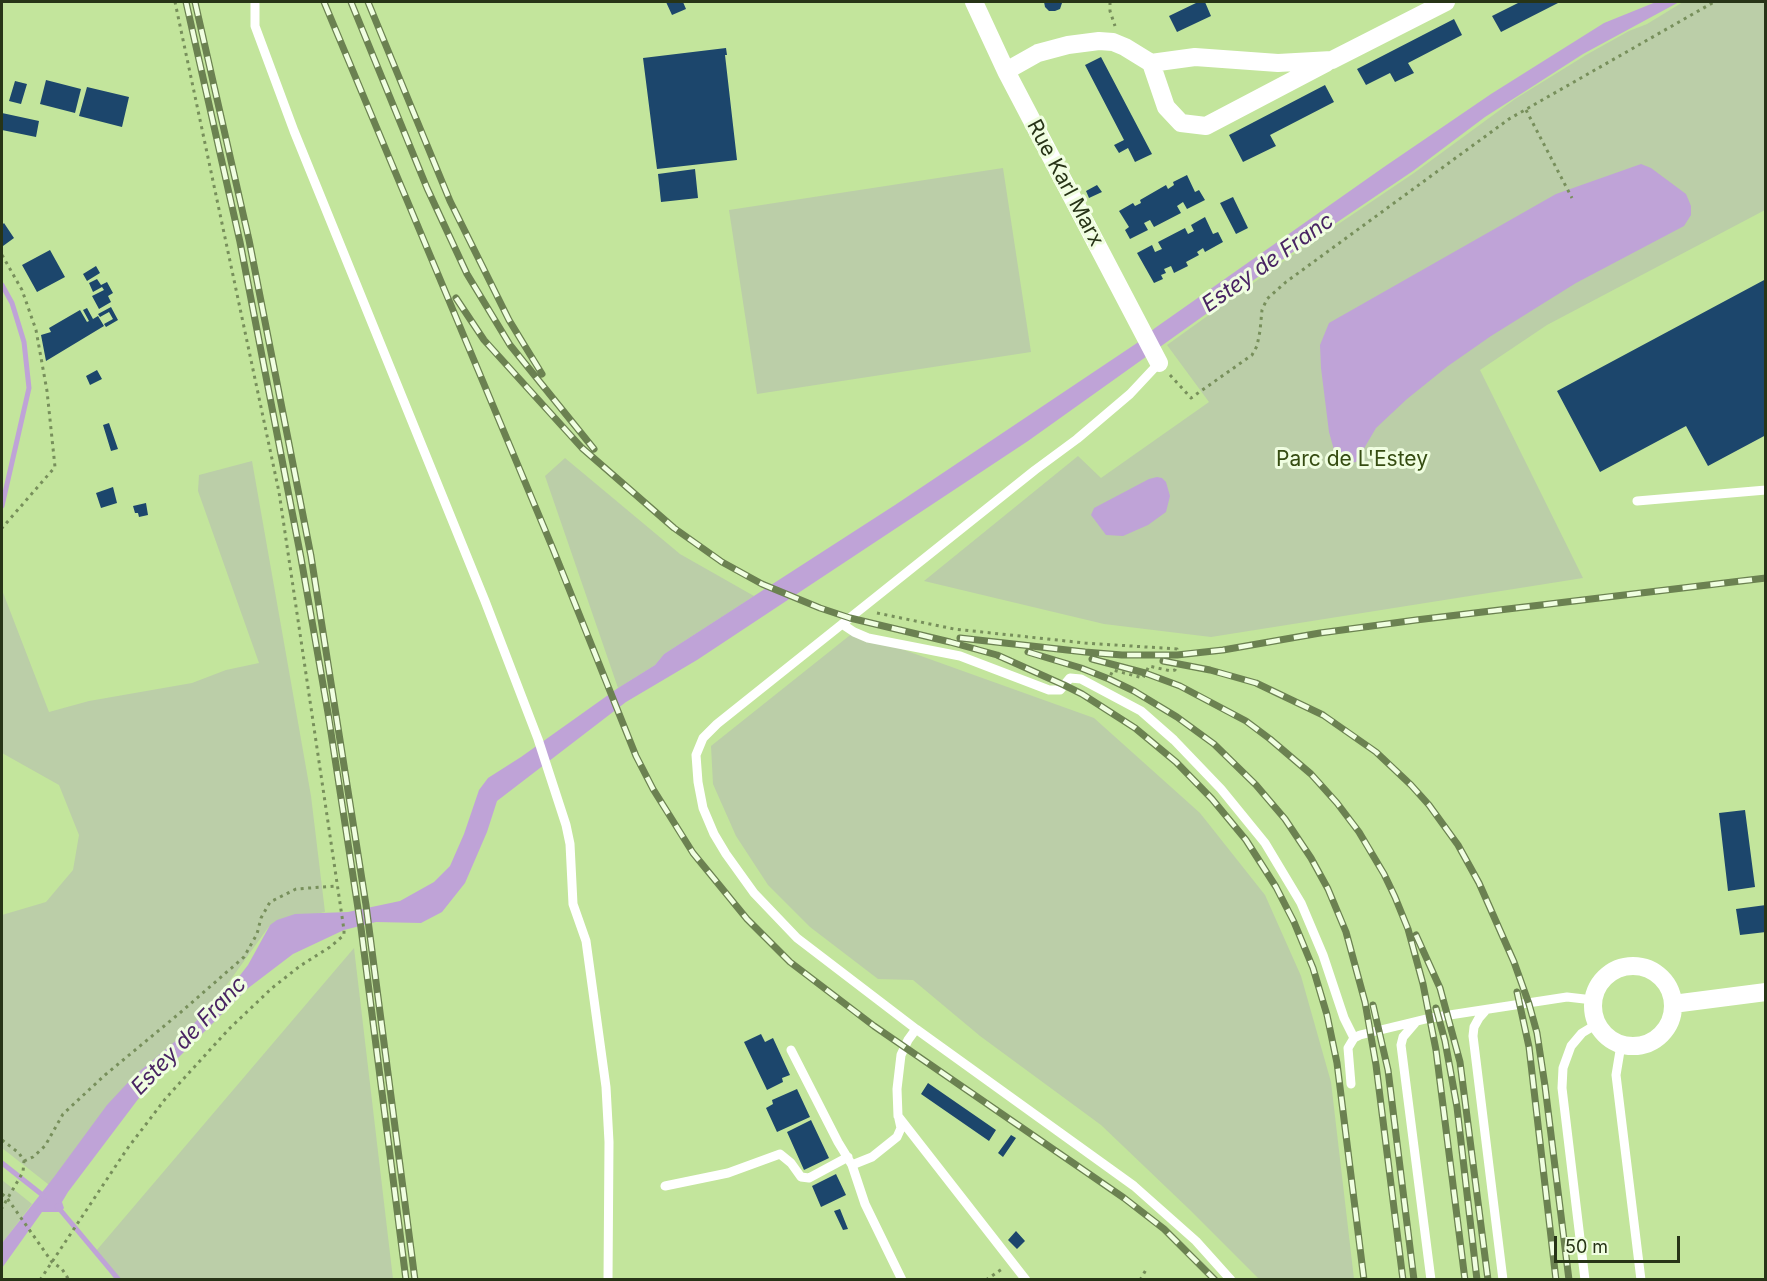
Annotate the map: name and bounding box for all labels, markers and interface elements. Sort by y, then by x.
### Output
street label: Rue Karl Marx [1021,115,1109,251]
water label: Estey de Franc [1197,208,1339,318]
park label: Parc de L'Estey [1276,447,1428,473]
water label: Estey de Franc [126,971,252,1101]
scale bar [1557,1224,1683,1262]
text: 50 m [1565,1236,1608,1257]

